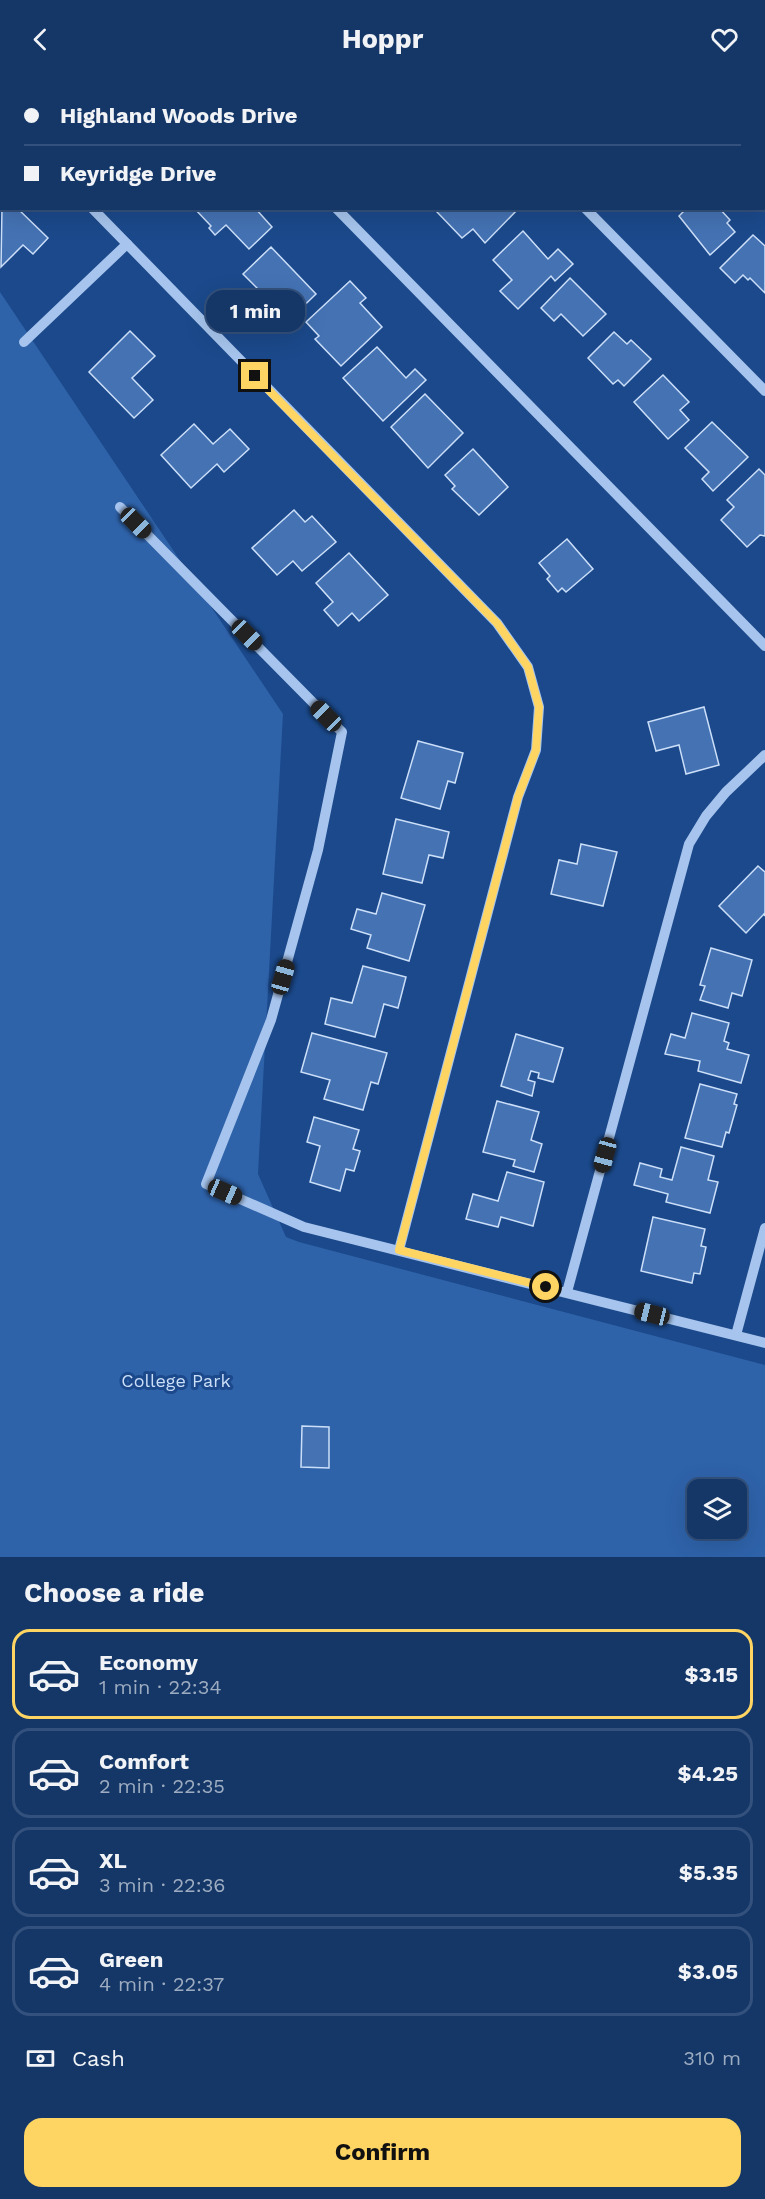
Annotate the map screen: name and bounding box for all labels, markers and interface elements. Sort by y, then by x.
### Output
icon: back [24,23,57,56]
text: Hoppr [342,23,423,55]
icon: heart [708,23,741,56]
text: Highland Woods Drive [60,103,298,128]
text: Keyridge Drive [60,161,217,186]
callout: 1 min [206,289,304,331]
text: 1 min [230,299,281,323]
route end [241,362,268,389]
car [117,504,155,542]
car [228,616,266,654]
car [307,697,345,735]
car [269,957,297,997]
car [592,1135,618,1175]
car [205,1176,245,1208]
route start [532,1273,559,1300]
car [632,1301,672,1327]
park label: College Park [121,1370,231,1391]
map controls [687,1479,747,1539]
button: layers [687,1479,747,1539]
text: Choose a ride [24,1577,204,1609]
icon: car [27,1647,81,1701]
text: Economy [99,1650,198,1675]
text: $3.15 [684,1662,738,1687]
text: 1 min · 22:34 [99,1675,222,1699]
icon: car [27,1746,81,1800]
text: Comfort [99,1749,189,1774]
text: $4.25 [677,1761,738,1786]
text: 2 min · 22:35 [99,1774,225,1798]
icon: car [27,1845,81,1899]
text: XL [99,1848,127,1873]
text: $5.35 [679,1860,738,1885]
text: 3 min · 22:36 [99,1873,225,1897]
icon: car [27,1944,81,1998]
text: Green [99,1947,163,1972]
text: $3.05 [678,1959,738,1984]
text: 4 min · 22:37 [99,1972,224,1996]
icon: cash [24,2042,57,2075]
text: Cash [72,2046,125,2071]
text: 310 m [683,2046,741,2070]
button: Confirm [24,2118,741,2187]

